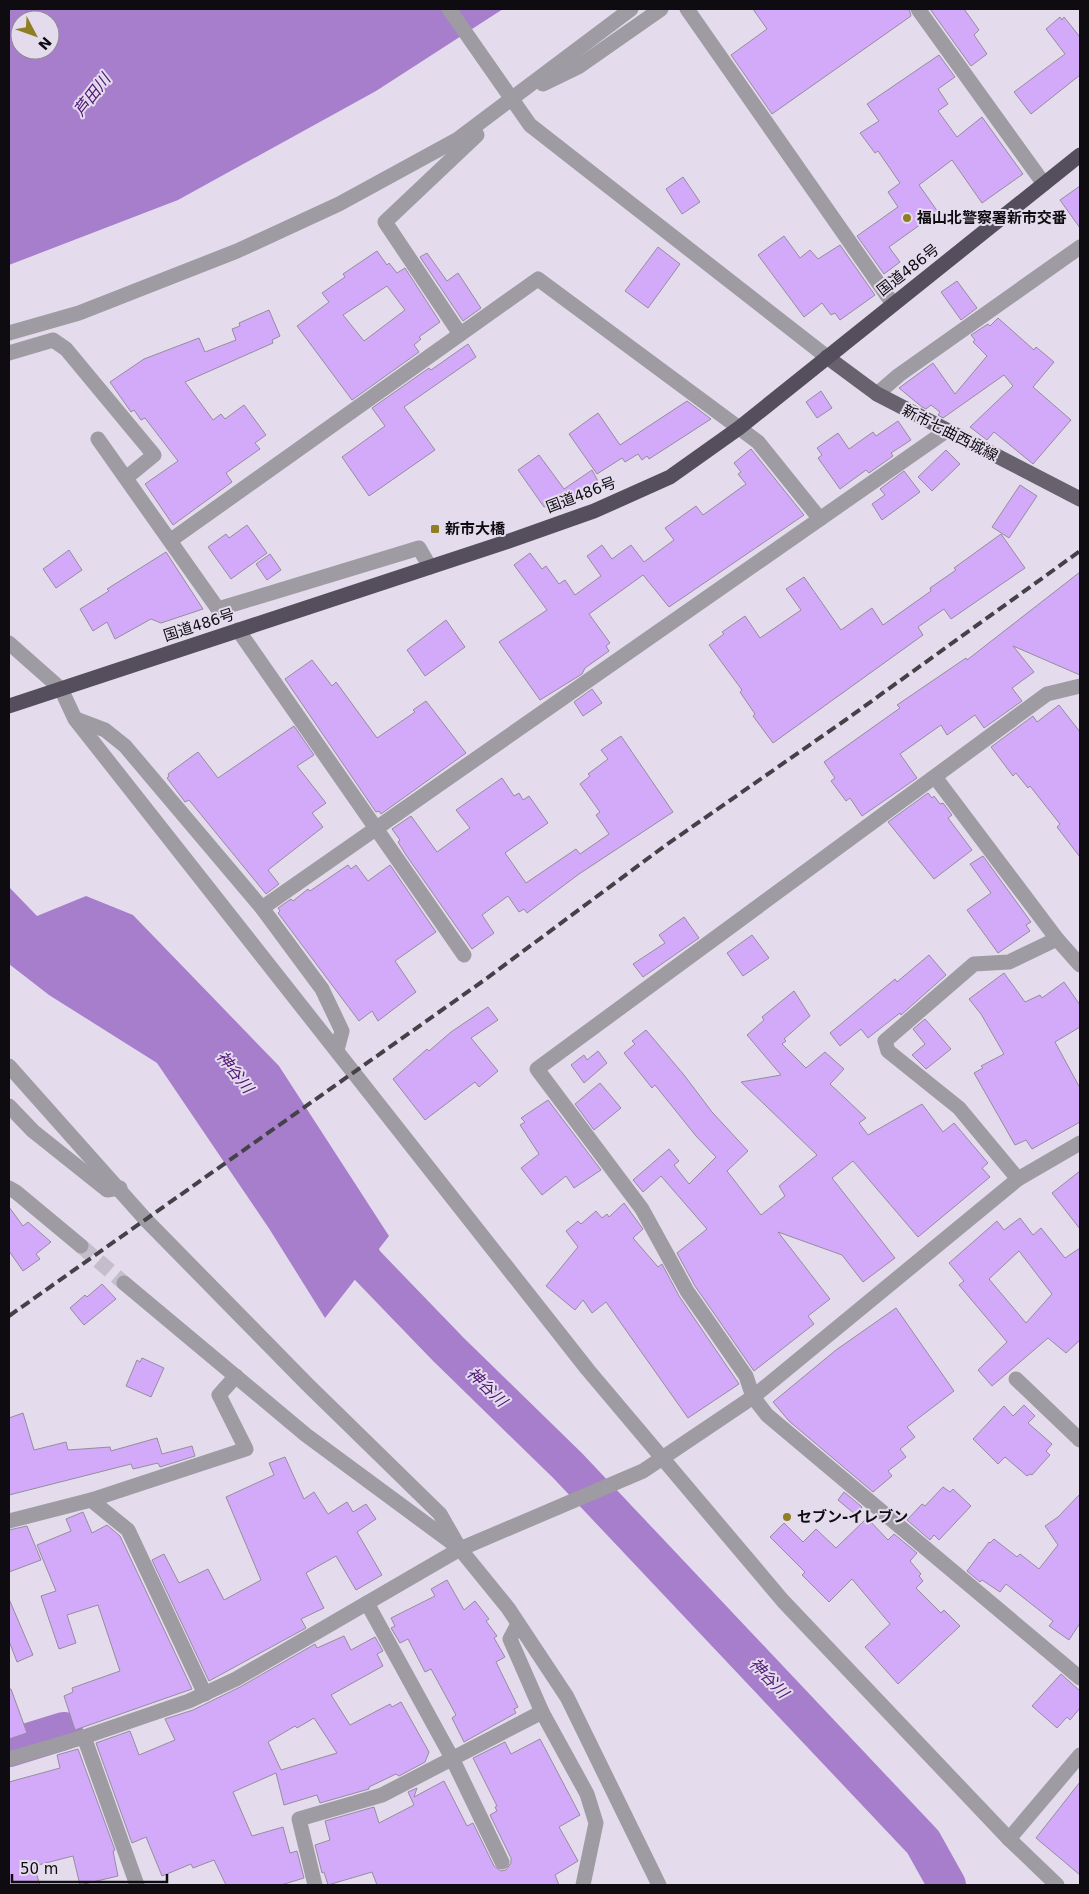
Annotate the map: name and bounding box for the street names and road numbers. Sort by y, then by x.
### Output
street label: 国道486号 [873,240,943,300]
street label: 新市七曲西城線 [899,401,1001,465]
street label: 国道486号 [543,473,619,517]
street label: 国道486号 [161,605,237,645]

